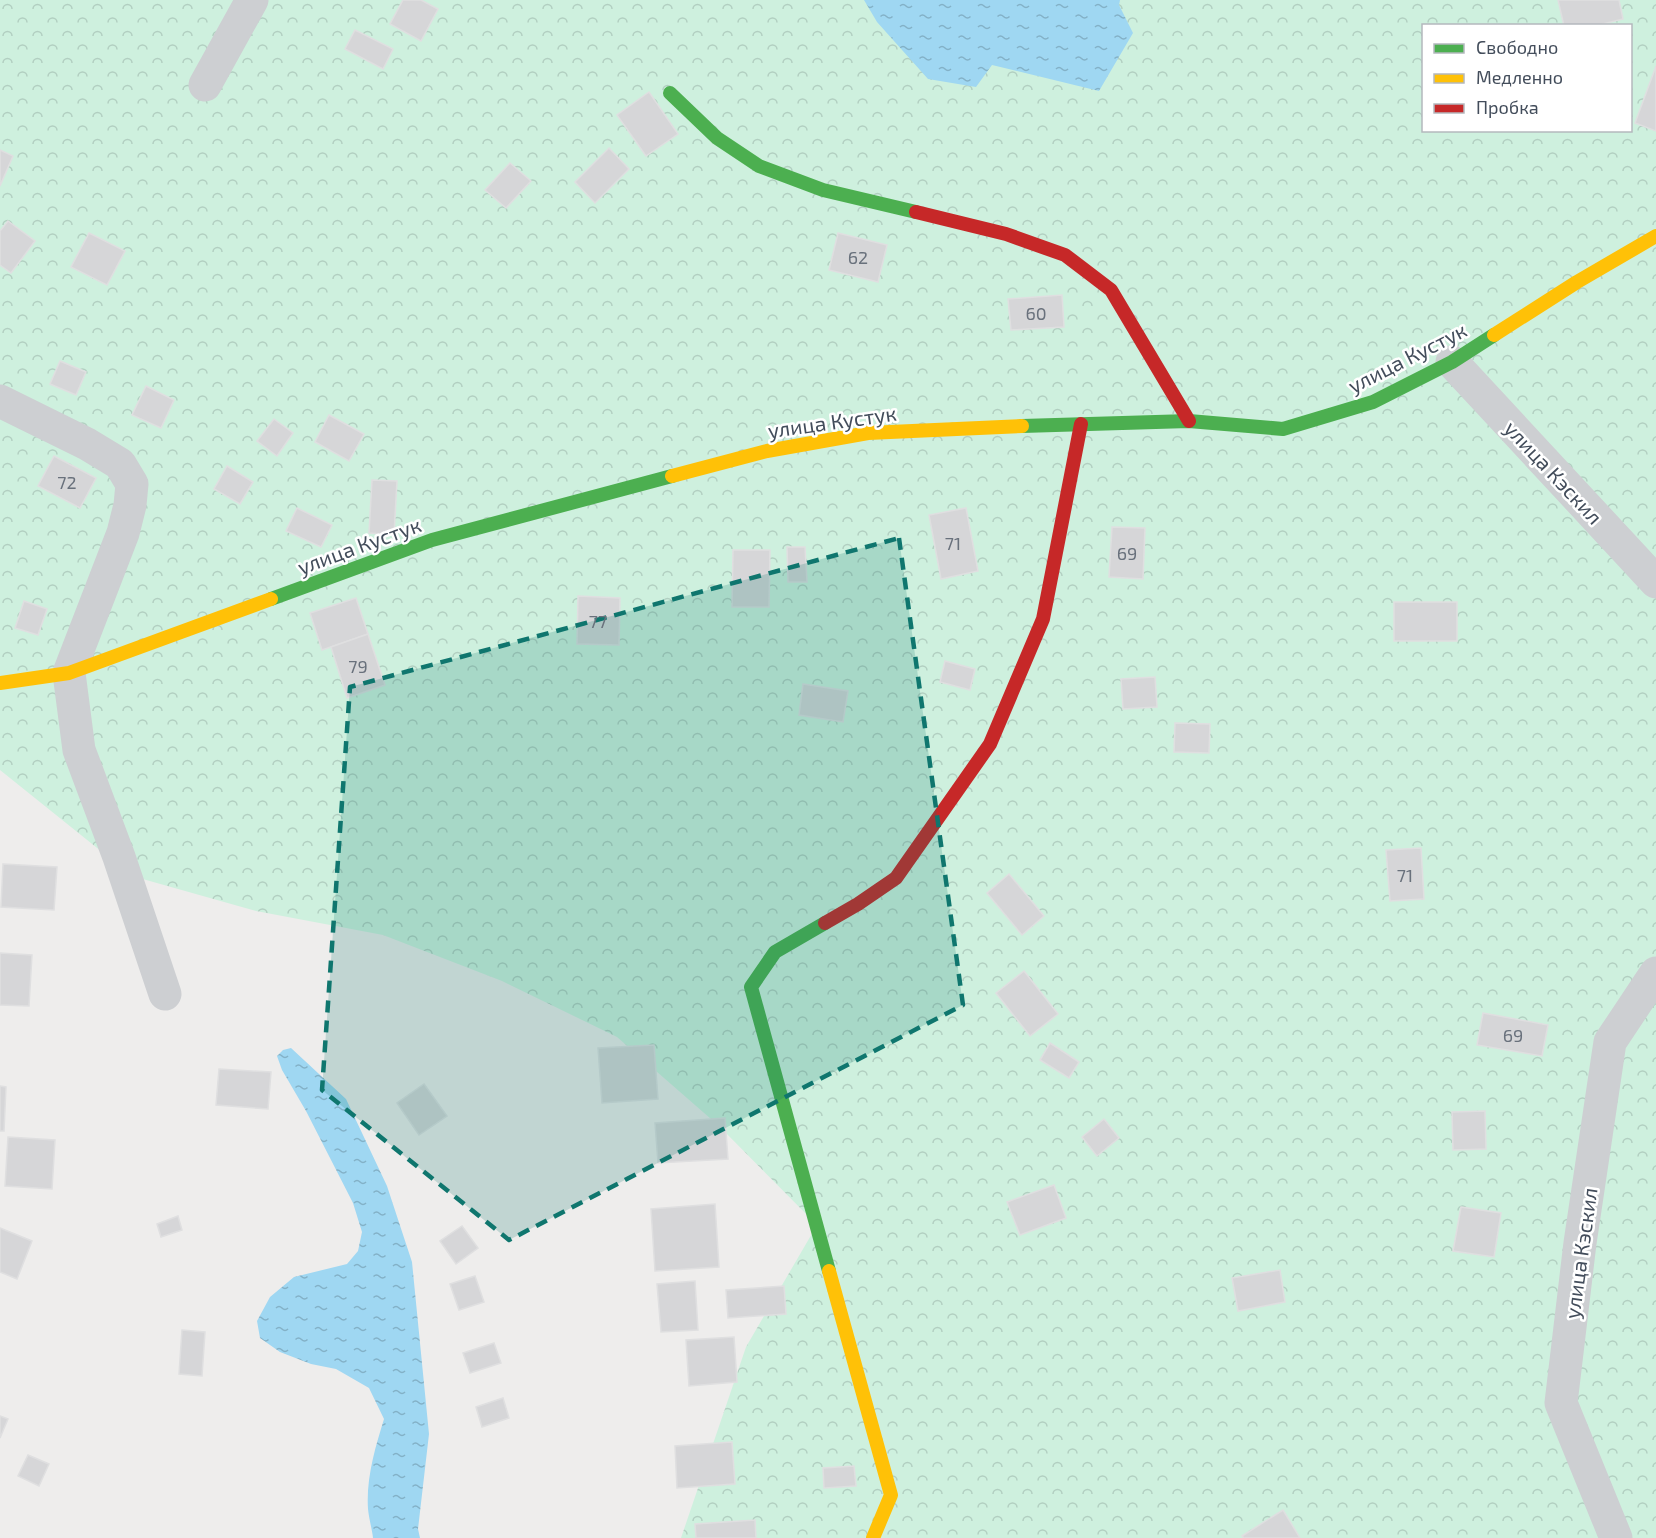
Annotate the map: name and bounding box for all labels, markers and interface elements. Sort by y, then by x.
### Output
legend [1422,24,1632,132]
text: Свободно [1476,36,1558,58]
text: Медленно [1476,66,1563,88]
text: Пробка [1476,96,1539,118]
house number: 62 [848,246,868,268]
house number: 60 [1025,302,1047,324]
street label: улица Кустук [1344,316,1471,398]
street label: улица Кустук [766,400,898,443]
street label: улица Кэскил [1499,415,1608,530]
house number: 72 [57,471,77,493]
street label: улица Кустук [294,511,425,580]
house number: 71 [945,532,961,554]
house number: 69 [1117,542,1137,564]
house number: 77 [589,610,607,632]
house number: 79 [348,655,368,677]
house number: 71 [1397,864,1413,886]
house number: 69 [1503,1024,1523,1046]
street label: улица Кэскил [1558,1186,1603,1320]

